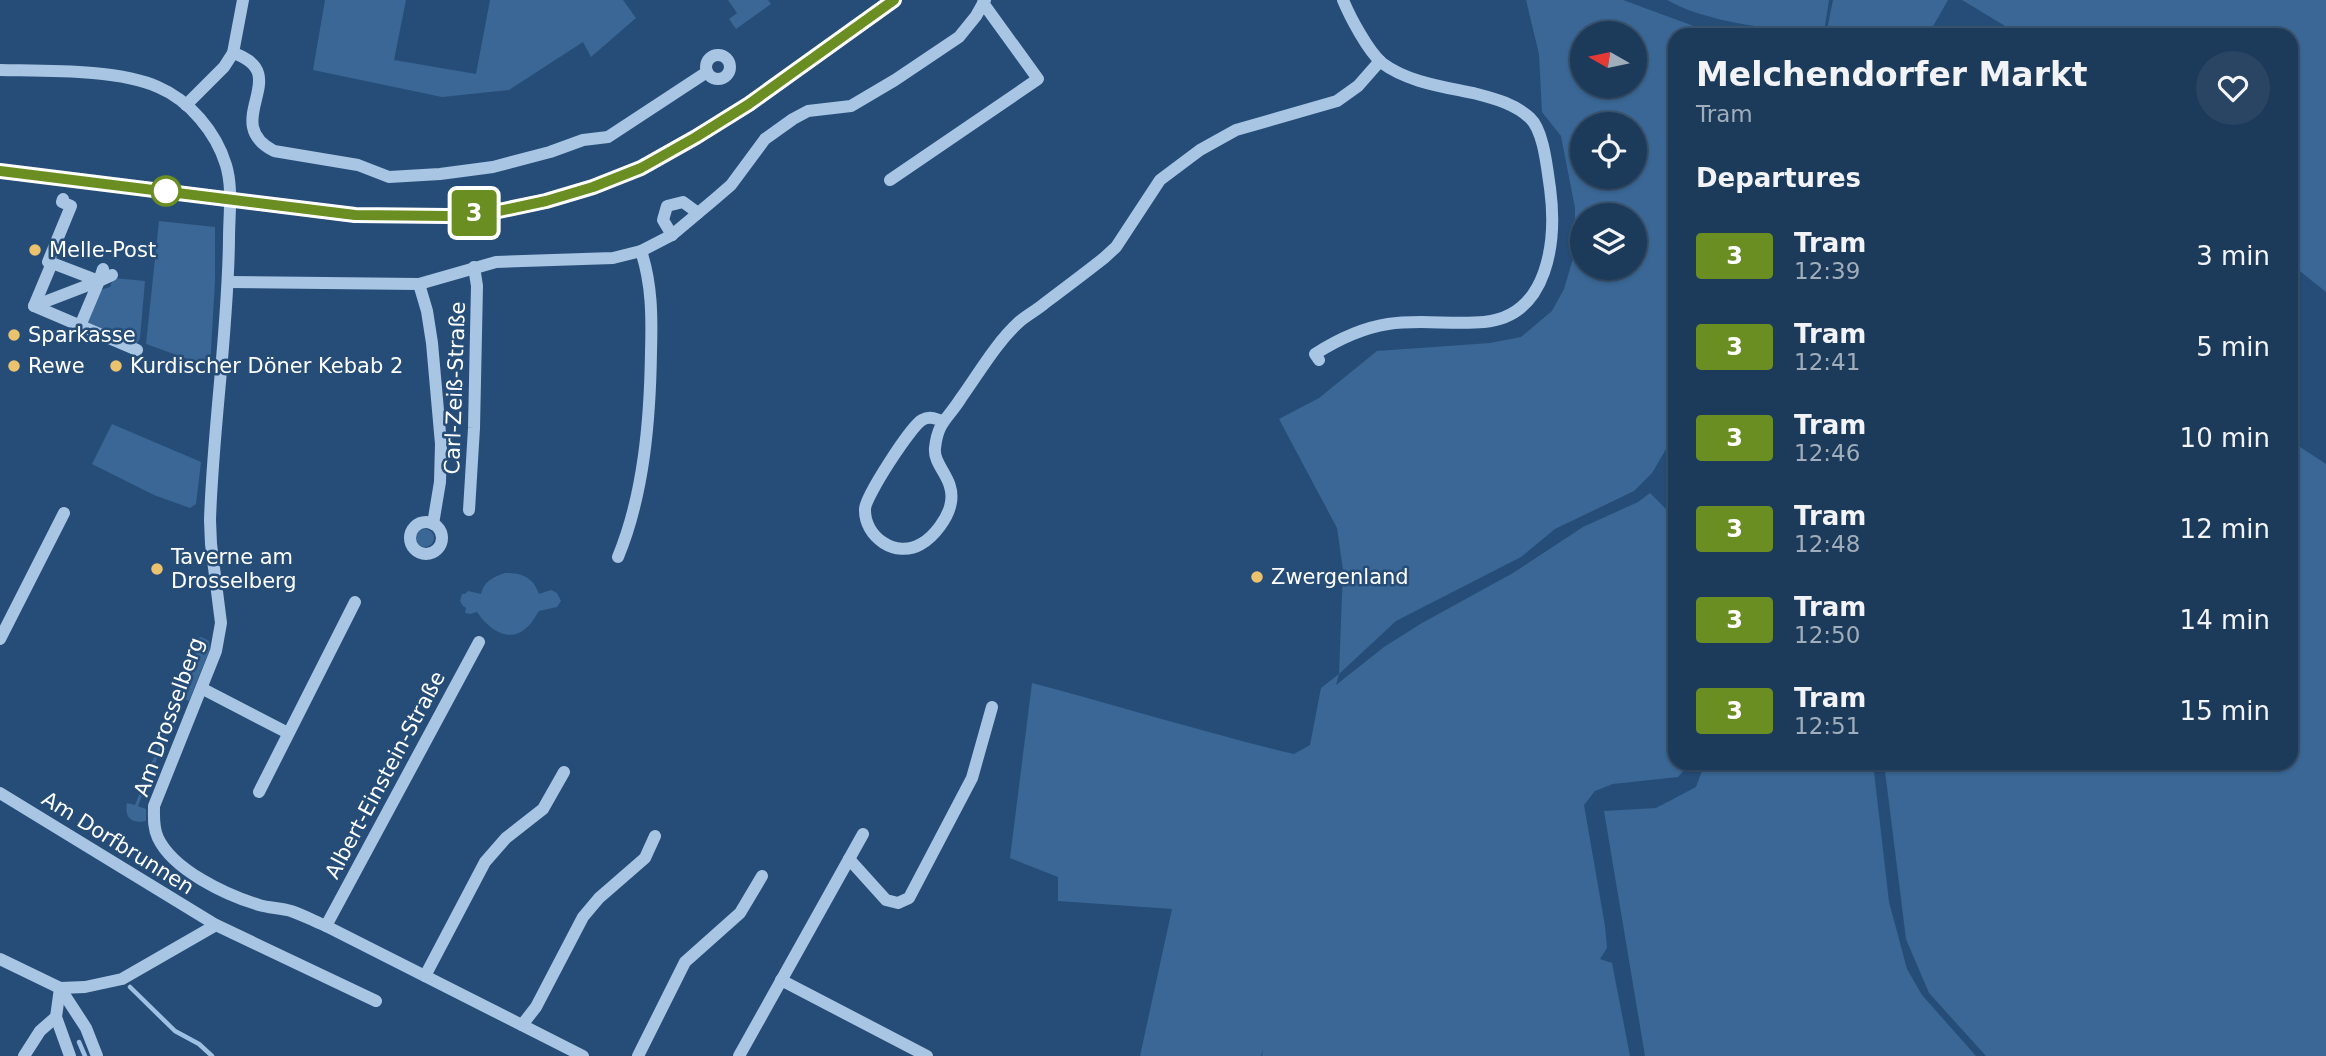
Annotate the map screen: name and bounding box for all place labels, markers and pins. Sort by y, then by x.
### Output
unlabelled marker [151,176,181,206]
place label: Melle-Post [49,238,156,262]
marker: Melle-Post [27,242,43,258]
place label: Sparkasse [28,323,136,347]
marker: Sparkasse [6,327,22,343]
place label: Rewe [28,354,85,378]
place label: Kurdischer Döner Kebab 2 [130,354,403,378]
marker: Rewe [6,358,22,374]
marker: Kurdischer Döner Kebab 2 [108,358,124,374]
place label: Taverne am Drosselberg [170,545,297,593]
marker: Taverne am Drosselberg [149,561,165,577]
place label: Zwergenland [1271,565,1409,589]
marker: Zwergenland [1249,569,1265,585]

